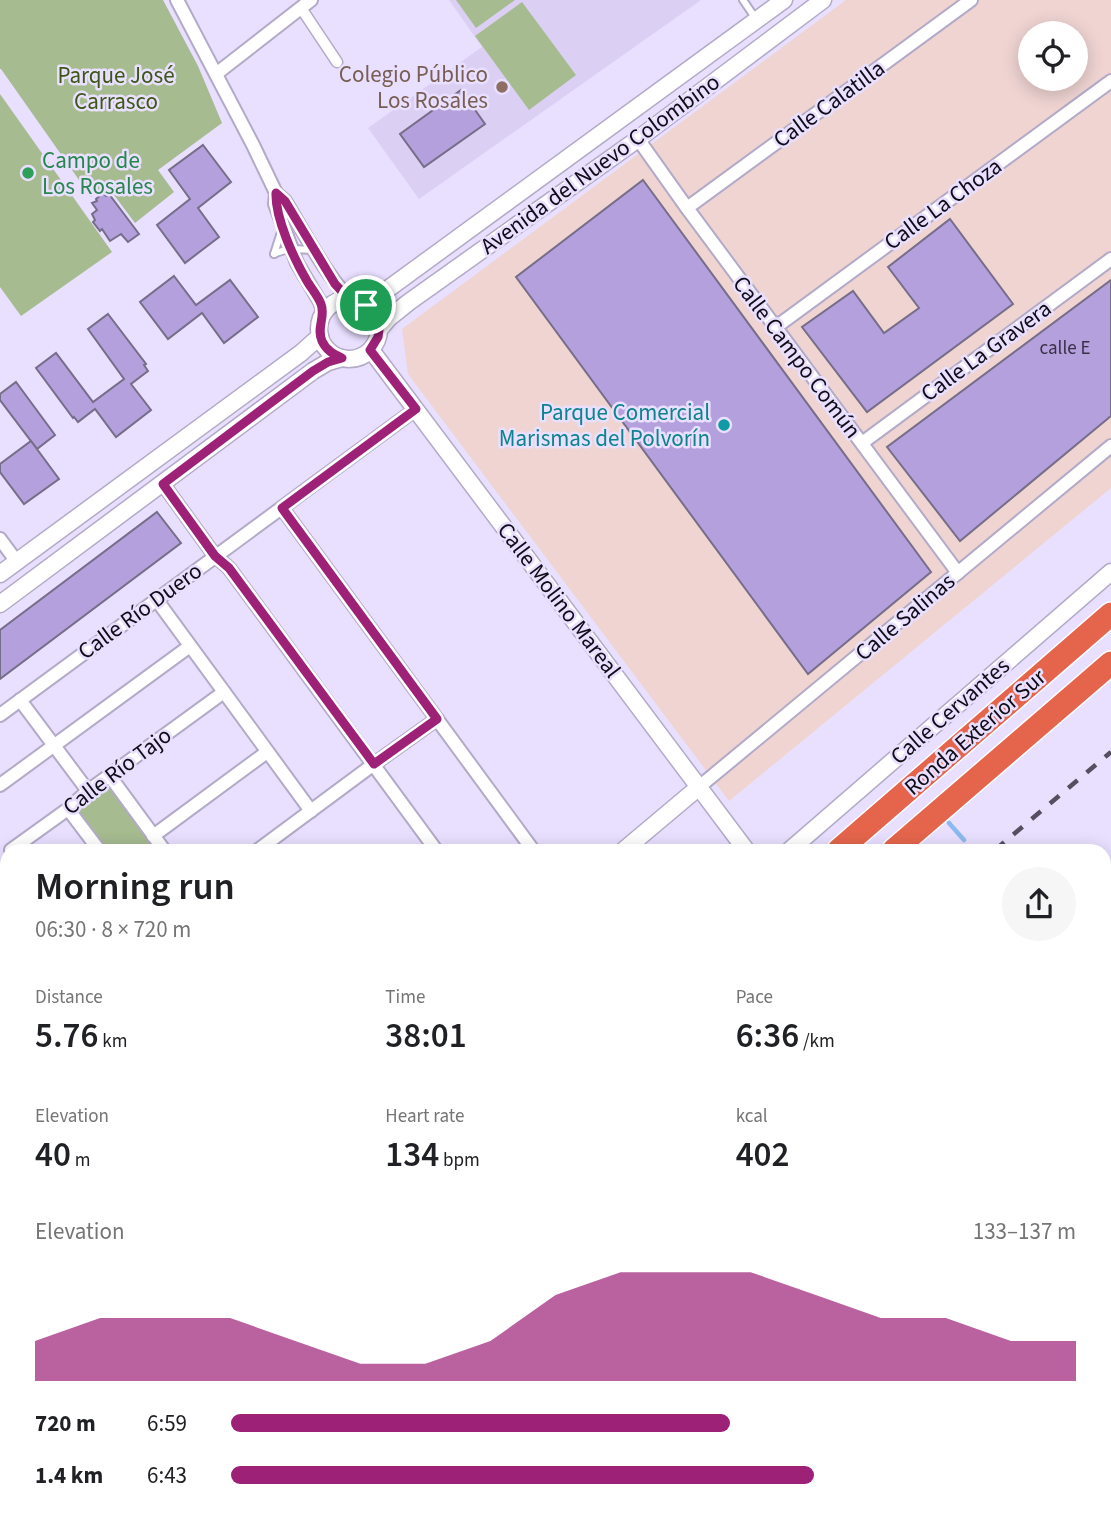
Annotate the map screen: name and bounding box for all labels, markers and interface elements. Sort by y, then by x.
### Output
map controls [1018,21,1088,91]
button: locate [1018,21,1088,91]
street label: Calle Calatilla [766,52,892,156]
place label: Colegio Público Los Rosales [339,58,488,117]
park label: Parque José Carrasco [57,59,175,118]
street label: Avenida del Nuevo Colombino [473,66,727,262]
marker: Colegio Público Los Rosales [494,79,510,95]
place label: Campo de Los Rosales [42,144,153,203]
street label: Calle La Choza [877,150,1009,258]
marker: Campo de Los Rosales [20,165,36,181]
street label: Calle Campo Común [725,269,869,445]
pin [336,275,396,335]
icon: arrive [347,286,385,324]
street label: Calle La Gravera [914,292,1058,410]
house number: calle E [1040,335,1090,362]
place label: Parque Comercial Marismas del Polvorín [499,396,710,455]
marker: Parque Comercial Marismas del Polvorín [716,417,732,433]
street label: Calle Molino Mareal [489,515,629,685]
street label: Calle Río Duero [71,555,209,667]
street label: Calle Salinas [848,565,962,669]
street label: Calle Cervantes [883,650,1017,772]
street label: Ronda Exterior Sur [897,660,1054,803]
street label: Calle Río Tajo [56,719,178,823]
text: Morning run [35,860,235,914]
button: share [1002,867,1076,941]
text: 06:30 · 8 × 720 m [35,913,191,946]
text: Distance [35,984,103,1011]
text: Time [385,984,425,1011]
text: Pace [736,984,773,1011]
text: 5.76 [35,1011,99,1061]
text: 38:01 [385,1011,467,1061]
text: 6:36 [736,1011,799,1061]
text: km [99,1028,127,1055]
text: /km [799,1028,835,1055]
text: Elevation [35,1103,109,1130]
text: Heart rate [385,1103,464,1130]
text: kcal [736,1103,768,1130]
text: 40 [35,1130,71,1180]
text: 134 [385,1130,439,1180]
text: 402 [736,1130,790,1180]
text: m [71,1147,90,1174]
text: bpm [439,1147,480,1174]
text: Elevation [35,1215,125,1248]
text: 133–137 m [973,1215,1076,1248]
text: 720 m [35,1407,96,1440]
text: 6:59 [147,1407,187,1440]
text: 1.4 km [35,1459,103,1492]
text: 6:43 [147,1459,187,1492]

